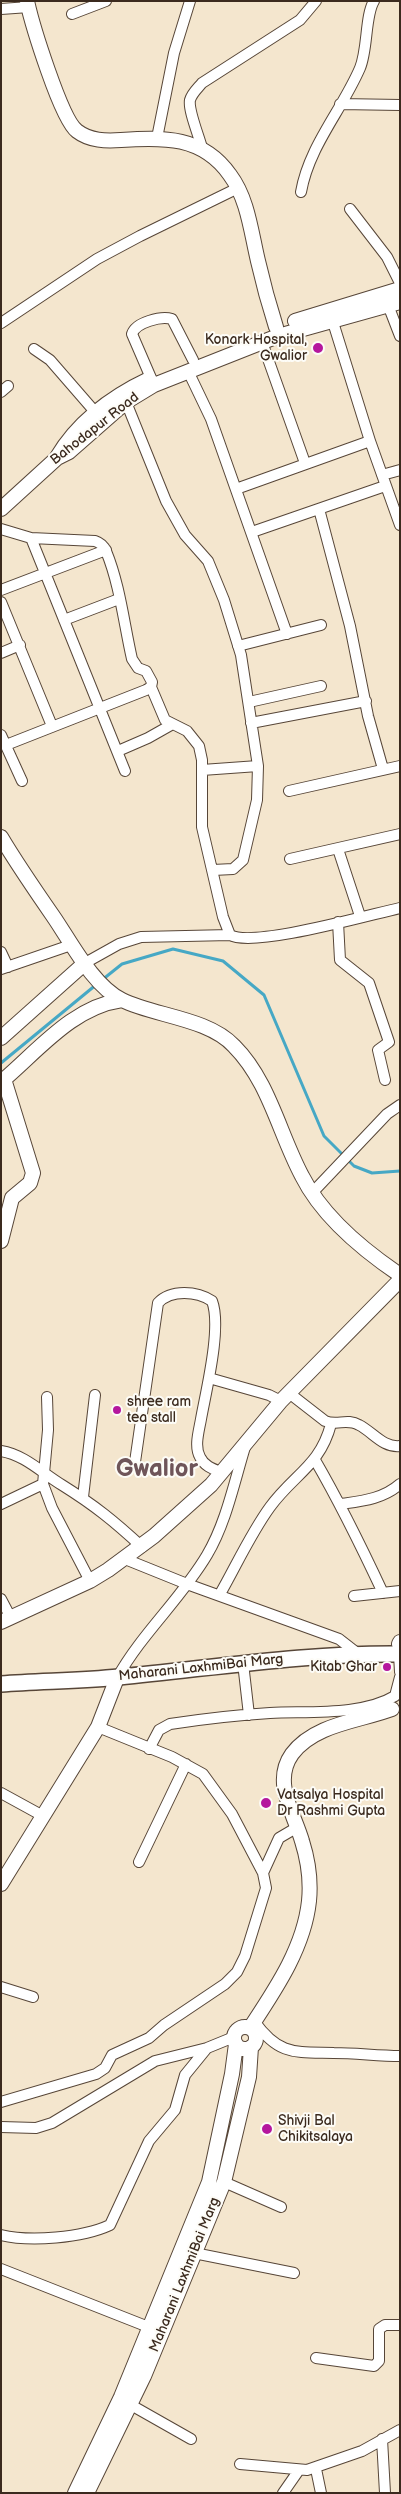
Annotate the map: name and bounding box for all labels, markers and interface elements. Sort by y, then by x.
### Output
place label: Konark Hospital, Gwalior [205,332,307,364]
marker: Konark Hospital, Gwalior [311,341,325,355]
street label: Bahodapur Road [47,389,143,469]
place label: shree ram tea stall [127,1394,191,1426]
marker: shree ram tea stall [111,1404,123,1416]
district label: Gwalior [116,1456,198,1484]
street label: Maharani LaxhmiBai Marg [118,1651,284,1685]
place label: Kitab Ghar [310,1659,377,1675]
marker: Kitab Ghar [381,1661,393,1673]
place label: Vatsalya Hospital Dr Rashmi Gupta [277,1787,385,1820]
marker: Vatsalya Hospital Dr Rashmi Gupta [259,1796,273,1810]
place label: Shivji Bal Chikitsalaya [278,2113,353,2146]
marker: Shivji Bal Chikitsalaya [260,2122,274,2136]
street label: Maharani LaxhmiBai Marg [146,2195,224,2355]

